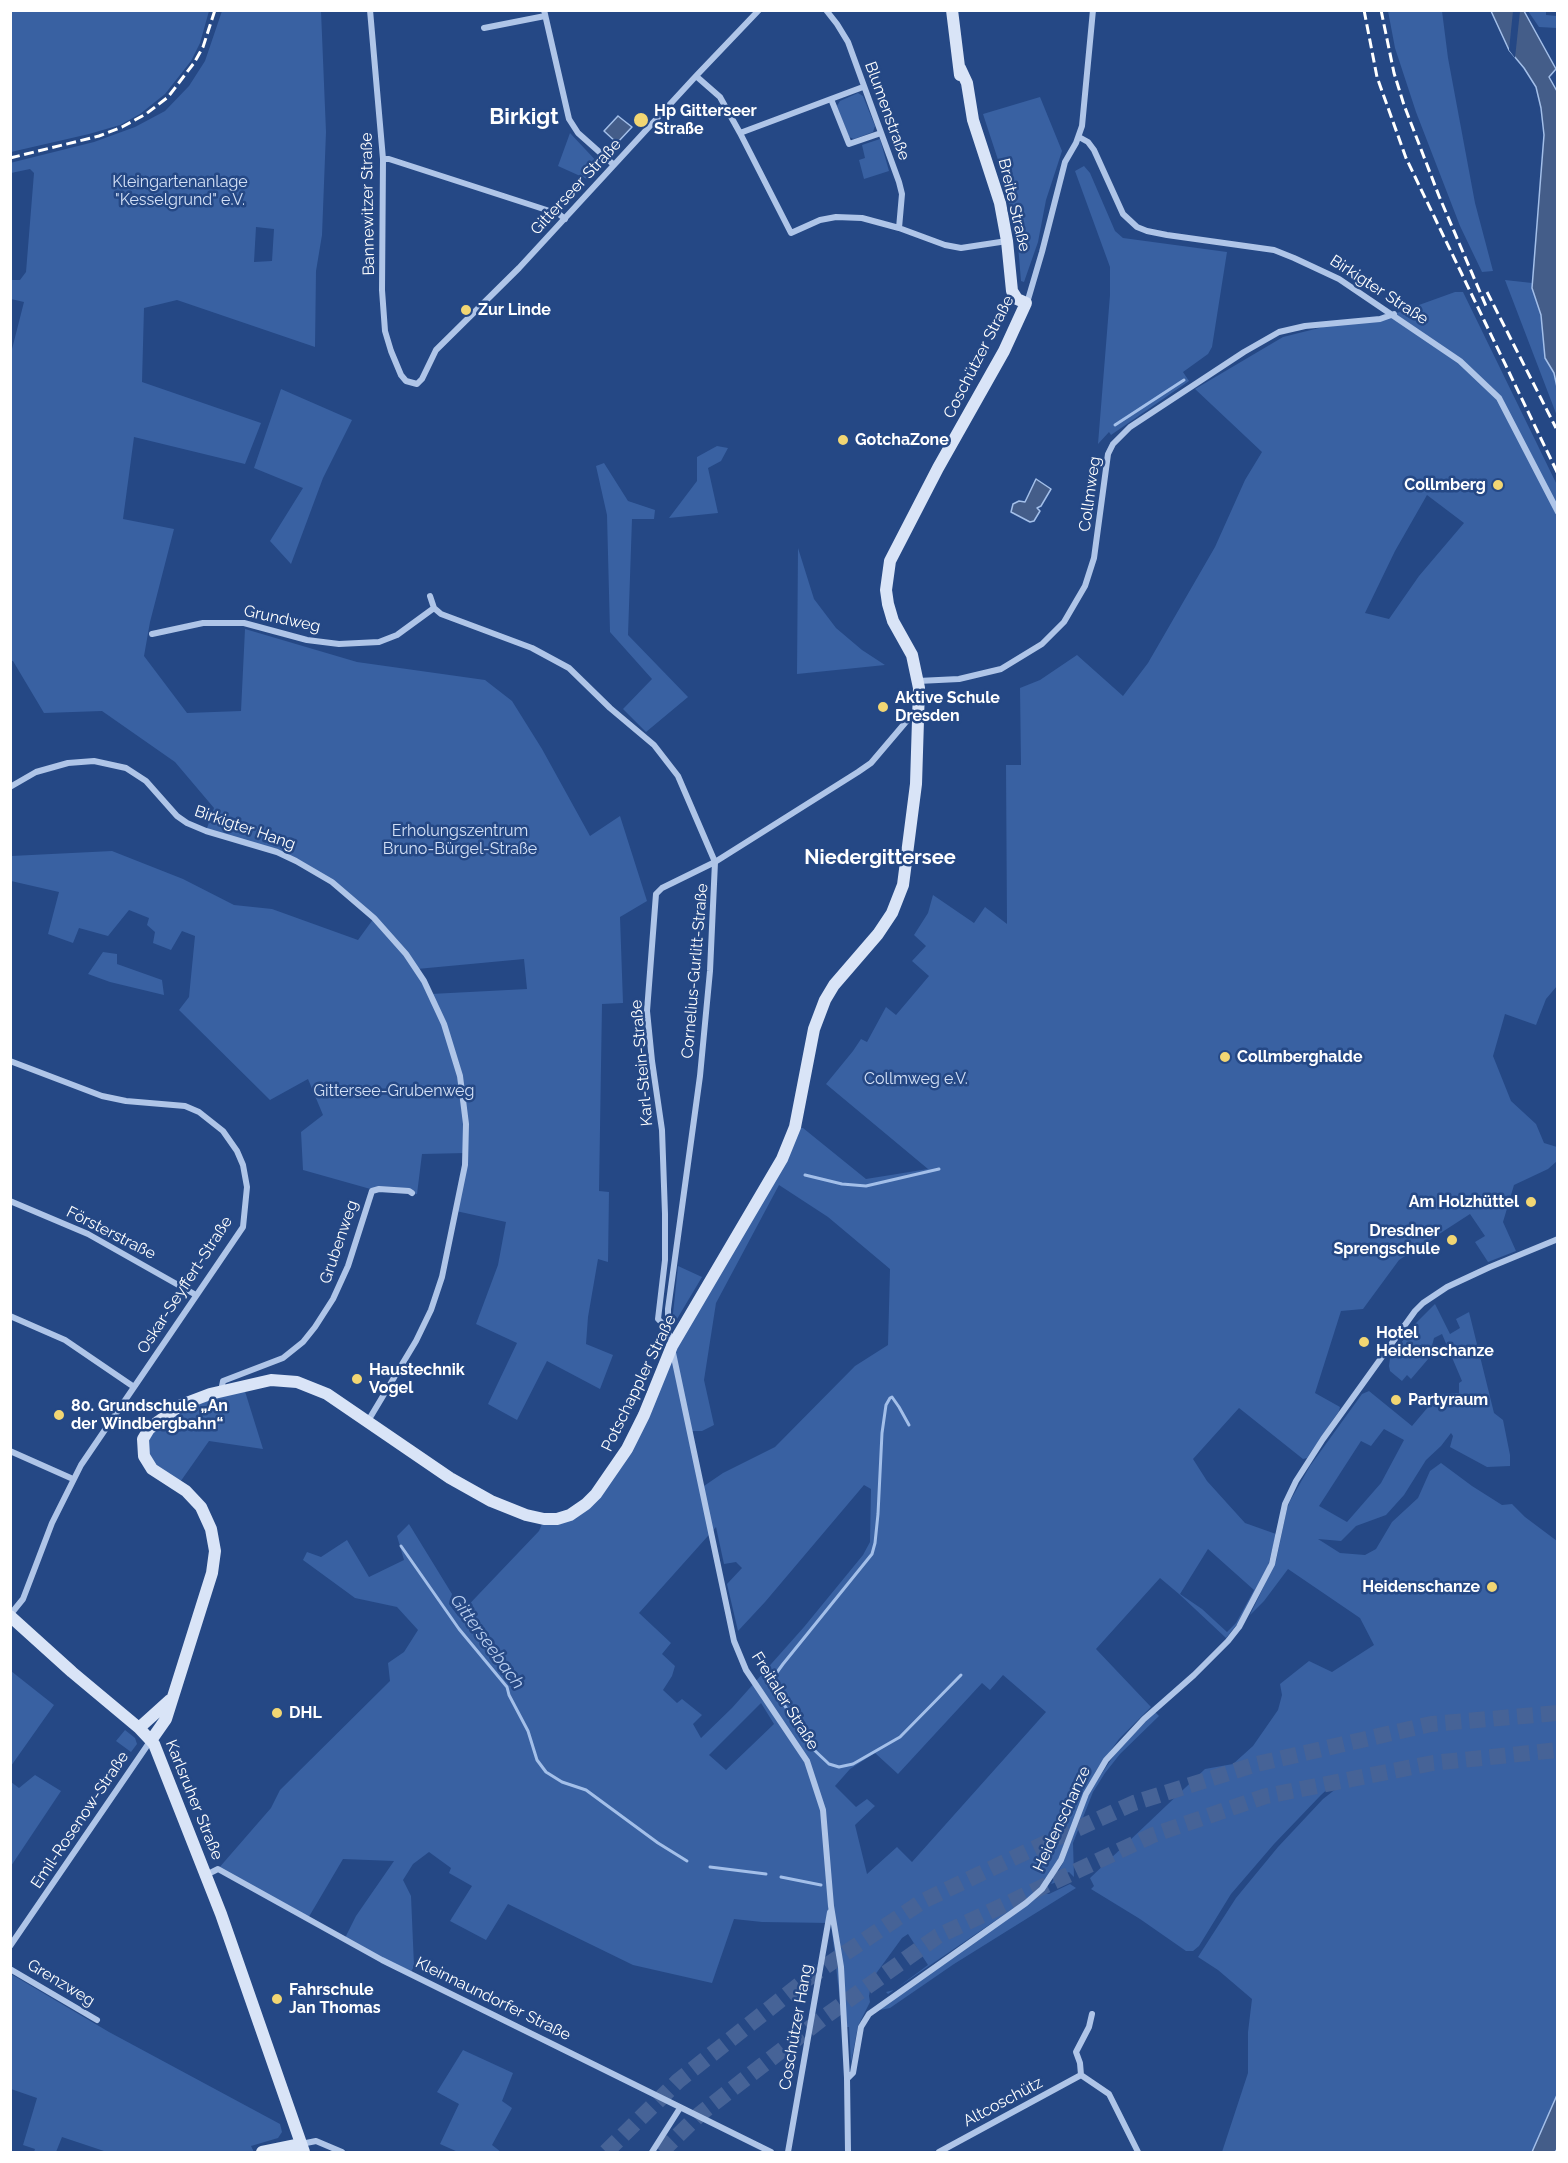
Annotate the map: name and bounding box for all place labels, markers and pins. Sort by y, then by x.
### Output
place label: Hp Gitterseer Straße [654,101,757,139]
marker: Hp Gitterseer Straße [632,111,650,129]
place label: Zur Linde [478,300,551,320]
marker: Zur Linde [459,303,473,317]
place label: GotchaZone [855,430,949,450]
marker: GotchaZone [836,433,850,447]
place label: Collmberg [1404,475,1486,495]
marker: Collmberg [1491,478,1505,492]
place label: Aktive Schule Dresden [895,688,1000,726]
marker: Aktive Schule Dresden [876,700,890,714]
place label: Collmberghalde [1237,1047,1362,1067]
marker: Collmberghalde [1218,1050,1232,1064]
place label: Am Holzhüttel [1409,1192,1519,1212]
marker: Am Holzhüttel [1524,1195,1538,1209]
place label: Dresdner Sprengschule [1333,1221,1440,1259]
marker: Dresdner Sprengschule [1445,1233,1459,1247]
place label: Hotel Heidenschanze [1376,1323,1494,1361]
marker: Hotel Heidenschanze [1357,1335,1371,1349]
place label: Haustechnik Vogel [369,1360,465,1398]
marker: Haustechnik Vogel [350,1372,364,1386]
place label: Partyraum [1408,1390,1488,1410]
marker: Partyraum [1389,1393,1403,1407]
place label: 80. Grundschule „An der Windbergbahn“ [71,1396,228,1434]
marker: 80. Grundschule „An der Windbergbahn“ [52,1408,66,1422]
place label: Heidenschanze [1362,1577,1480,1597]
marker: Heidenschanze [1485,1580,1499,1594]
place label: DHL [289,1703,322,1723]
marker: DHL [270,1706,284,1720]
place label: Fahrschule Jan Thomas [289,1980,381,2018]
marker: Fahrschule Jan Thomas [270,1992,284,2006]

